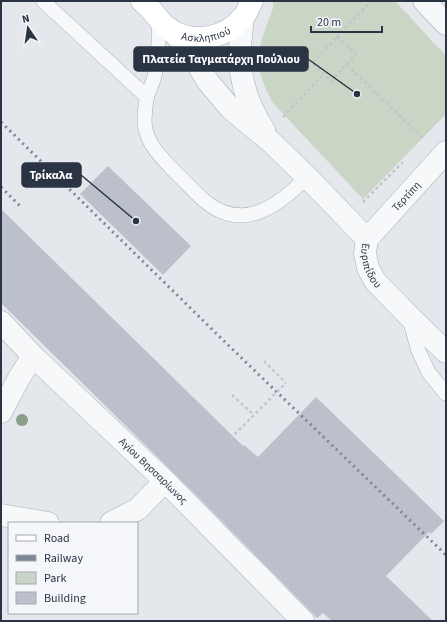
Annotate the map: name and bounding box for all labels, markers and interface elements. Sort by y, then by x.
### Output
north arrow [8,8,48,48]
scale bar [311,8,382,34]
text: N [21,11,31,27]
text: 20 m [317,14,341,31]
street label: Ασκληπιού [180,23,233,46]
callout: Πλατεία Ταγματάρχη Πούλιου [134,47,308,71]
text: Πλατεία Ταγματάρχη Πούλιου [142,51,300,68]
callout: Τρίκαλα [22,163,81,187]
text: Τρίκαλα [30,167,73,184]
street label: Τερτίπη [389,178,424,215]
street label: Ευριπίδου [357,242,385,292]
street label: Αγίου Βησσαρίωνος [115,434,191,508]
legend [8,522,138,614]
text: Road [44,530,70,547]
text: Railway [44,550,83,567]
text: Park [44,570,66,587]
text: Building [44,590,86,607]

